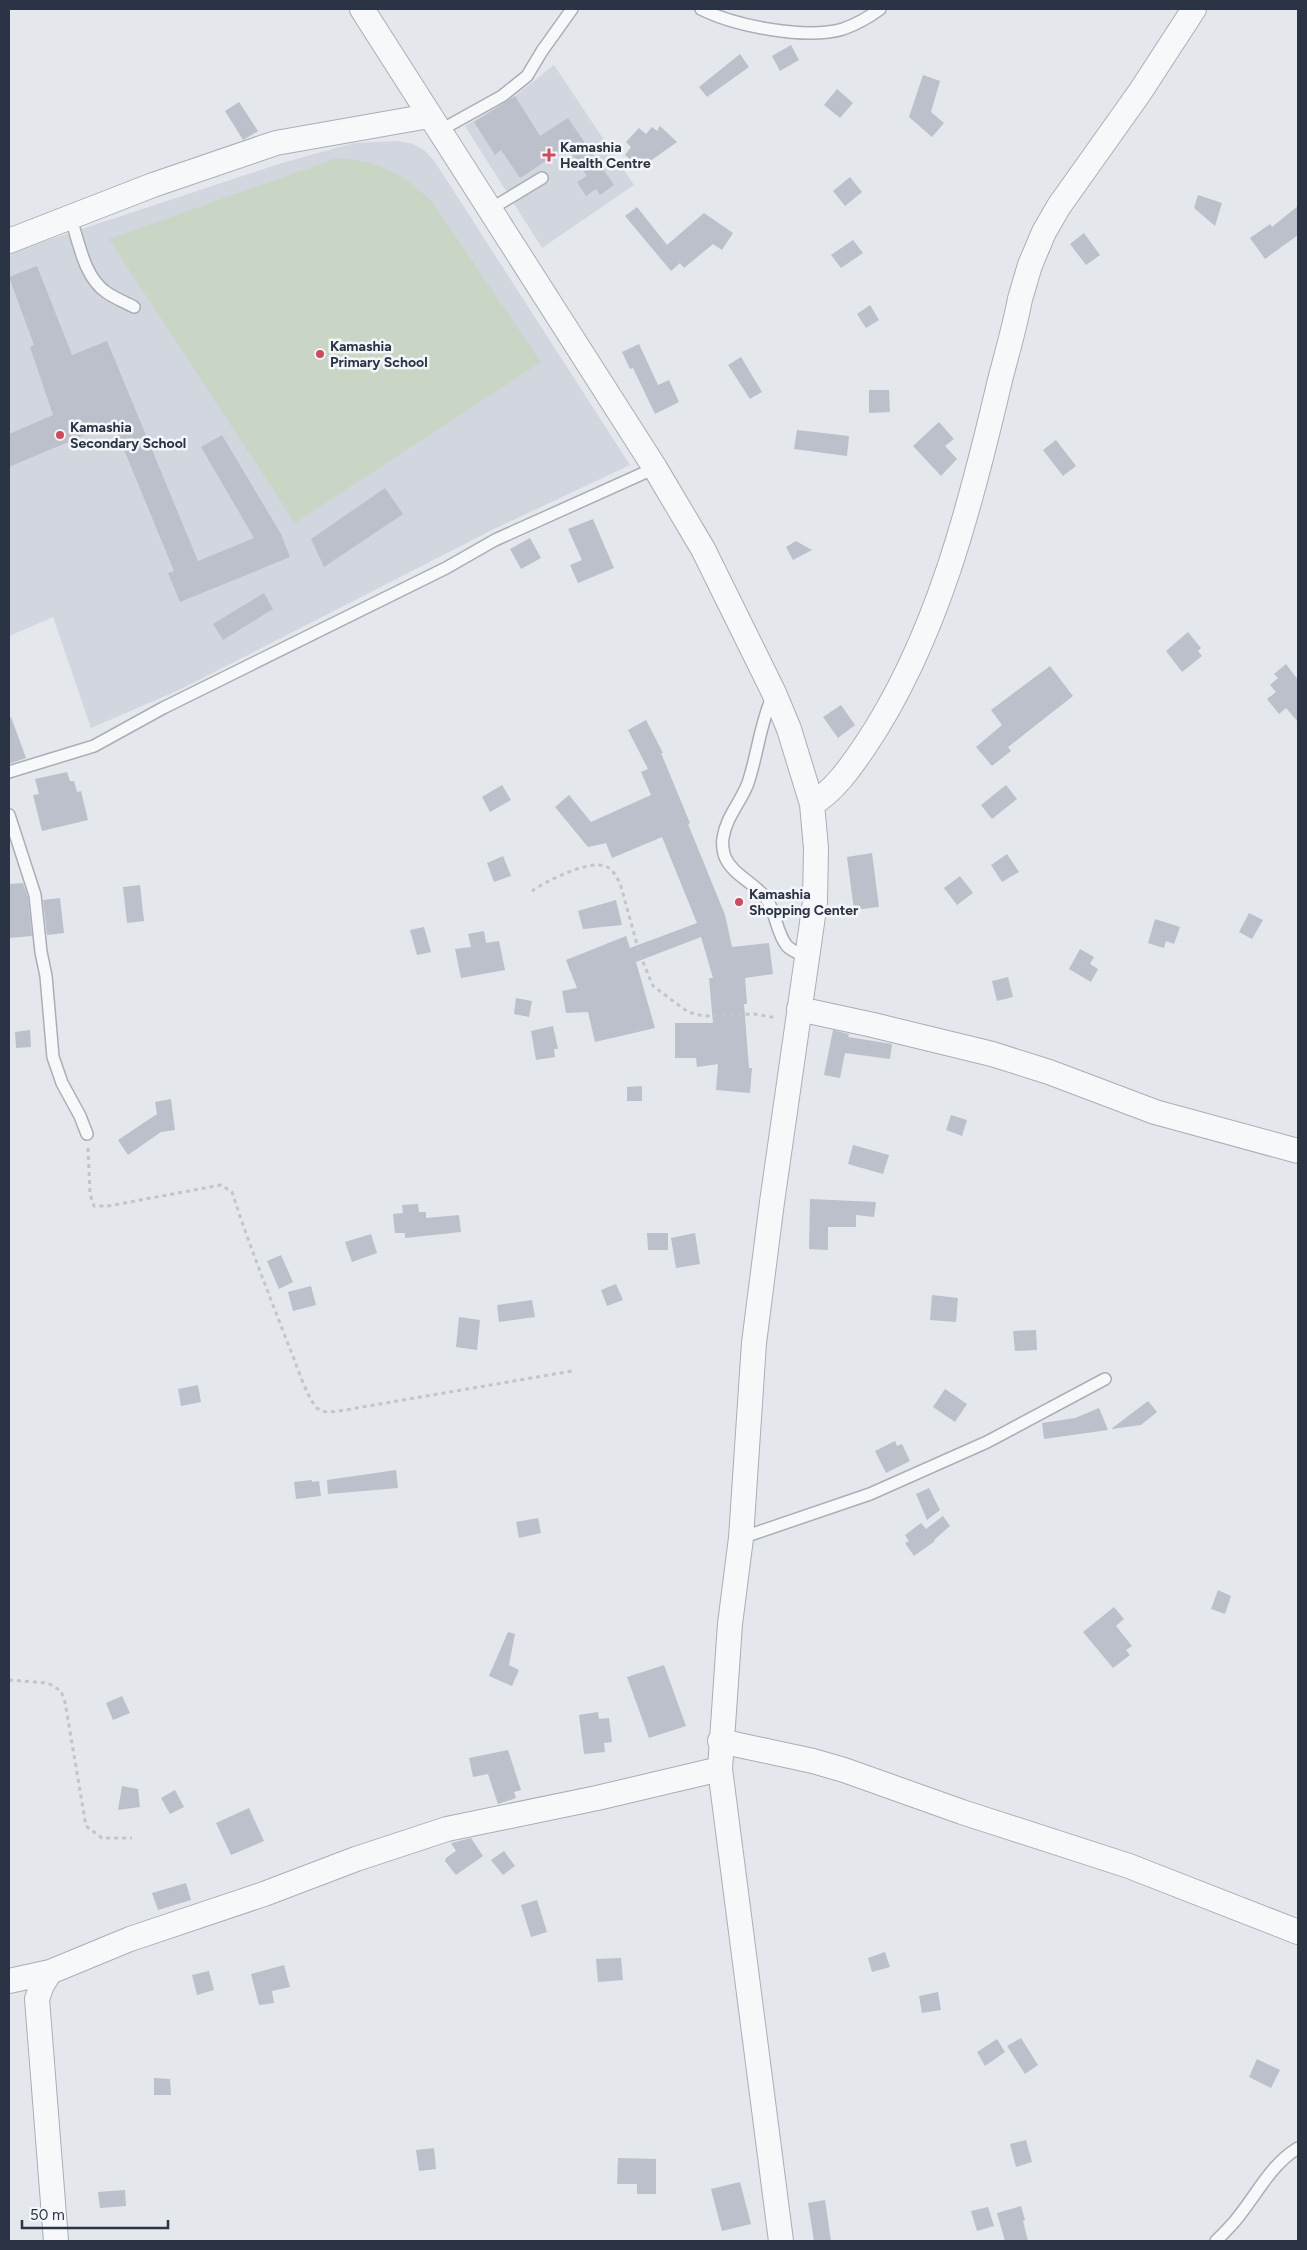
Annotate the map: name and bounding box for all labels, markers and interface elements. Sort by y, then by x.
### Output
place label: Kamashia Health Centre [560,139,651,172]
marker: Kamashia Health Centre [542,148,556,162]
place label: Kamashia Primary School [330,338,428,371]
marker: Kamashia Primary School [314,348,326,360]
place label: Kamashia Secondary School [70,419,186,452]
marker: Kamashia Secondary School [54,429,66,441]
place label: Kamashia Shopping Center [749,886,859,919]
marker: Kamashia Shopping Center [733,896,745,908]
scale bar [22,2198,169,2230]
text: 50 m [30,2206,65,2224]

